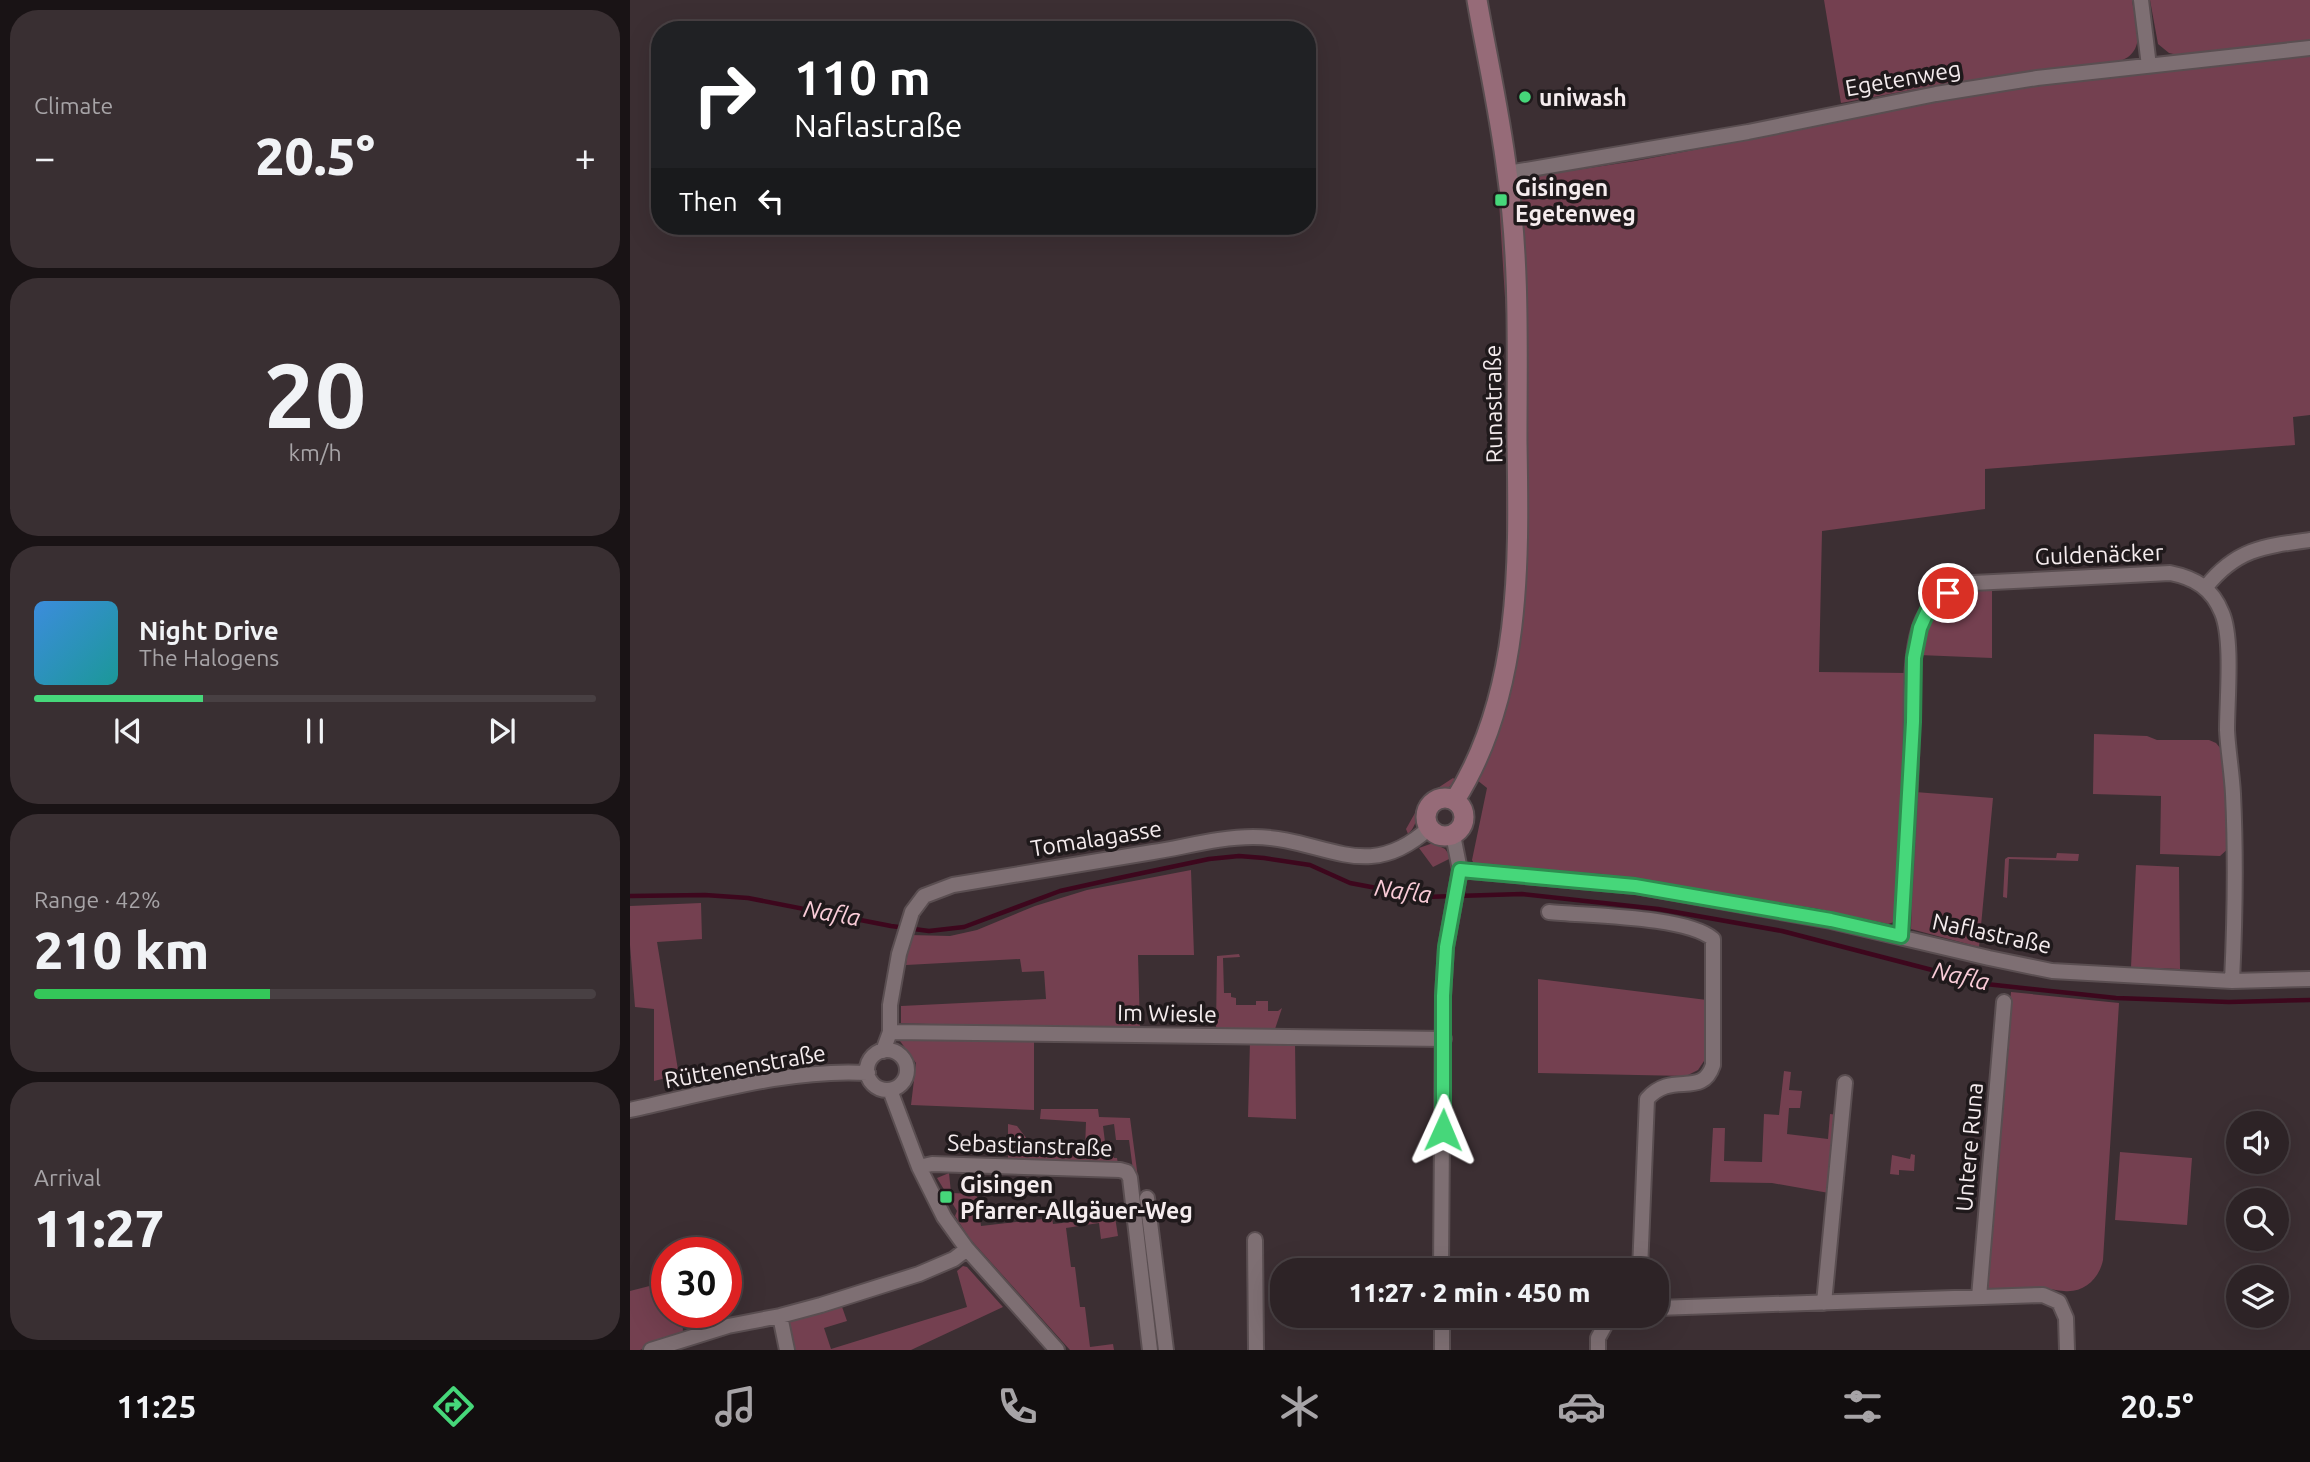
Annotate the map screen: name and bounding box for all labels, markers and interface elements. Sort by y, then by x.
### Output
icon: right [679,49,770,140]
text: 110 m [794,49,931,104]
street label: Egetenweg [1843,56,1963,100]
place label: uniwash [1539,85,1627,110]
marker: uniwash [1517,89,1533,105]
text: Climate [34,93,113,118]
text: Naflastraße [794,107,962,143]
text: 20.5° [255,127,375,185]
text: − [34,136,55,178]
text: + [575,136,596,178]
place label: Gisingen Egetenweg [1515,175,1636,226]
icon: left [752,182,790,220]
text: Then [679,187,738,216]
marker: Gisingen Egetenweg [1493,192,1509,208]
text: 20 [264,343,366,445]
street label: Runastraße [1479,345,1507,463]
text: km/h [288,440,342,465]
street label: Guldenäcker [2034,539,2164,569]
pin [1918,563,1978,623]
icon: arrive [1929,574,1967,612]
text: Night Drive [139,616,279,645]
text: The Halogens [139,645,279,670]
icon: previous [109,712,147,750]
icon: pause [296,712,334,750]
icon: next [483,712,521,750]
street label: Tomalagasse [1029,815,1163,861]
water label: Nafla [1373,874,1433,908]
text: Range · 42% [34,887,161,912]
water label: Nafla [801,895,863,931]
street label: Naflastraße [1930,908,2054,958]
text: 210 km [34,921,209,979]
water label: Nafla [1930,956,1992,996]
street label: Im Wiesle [1117,1000,1217,1026]
street label: Rüttenenstraße [662,1040,828,1092]
street label: Untere Runa [1951,1081,1987,1213]
position arrow [1406,1093,1480,1167]
map controls [2226,1111,2289,1328]
button: sound [2226,1111,2289,1174]
street label: Sebastianstraße [947,1130,1113,1160]
text: Arrival [34,1165,101,1190]
place label: Gisingen Pfarrer-Allgäuer-Weg [960,1172,1193,1223]
button: search [2226,1188,2289,1251]
marker: Gisingen Pfarrer-Allgäuer-Weg [938,1189,954,1205]
text: 11:27 [34,1199,164,1257]
speed limit sign: 30 [651,1237,742,1328]
button: layers [2226,1265,2289,1328]
text: 11:27 · 2 min · 450 m [1349,1278,1590,1307]
icon: directions [429,1382,478,1431]
icon: music [711,1382,760,1431]
icon: phone [993,1382,1042,1431]
icon: climate [1275,1382,1324,1431]
icon: car [1557,1382,1606,1431]
icon: filters [1838,1382,1887,1431]
text: 11:25 [116,1388,196,1424]
text: 20.5° [2120,1388,2193,1424]

